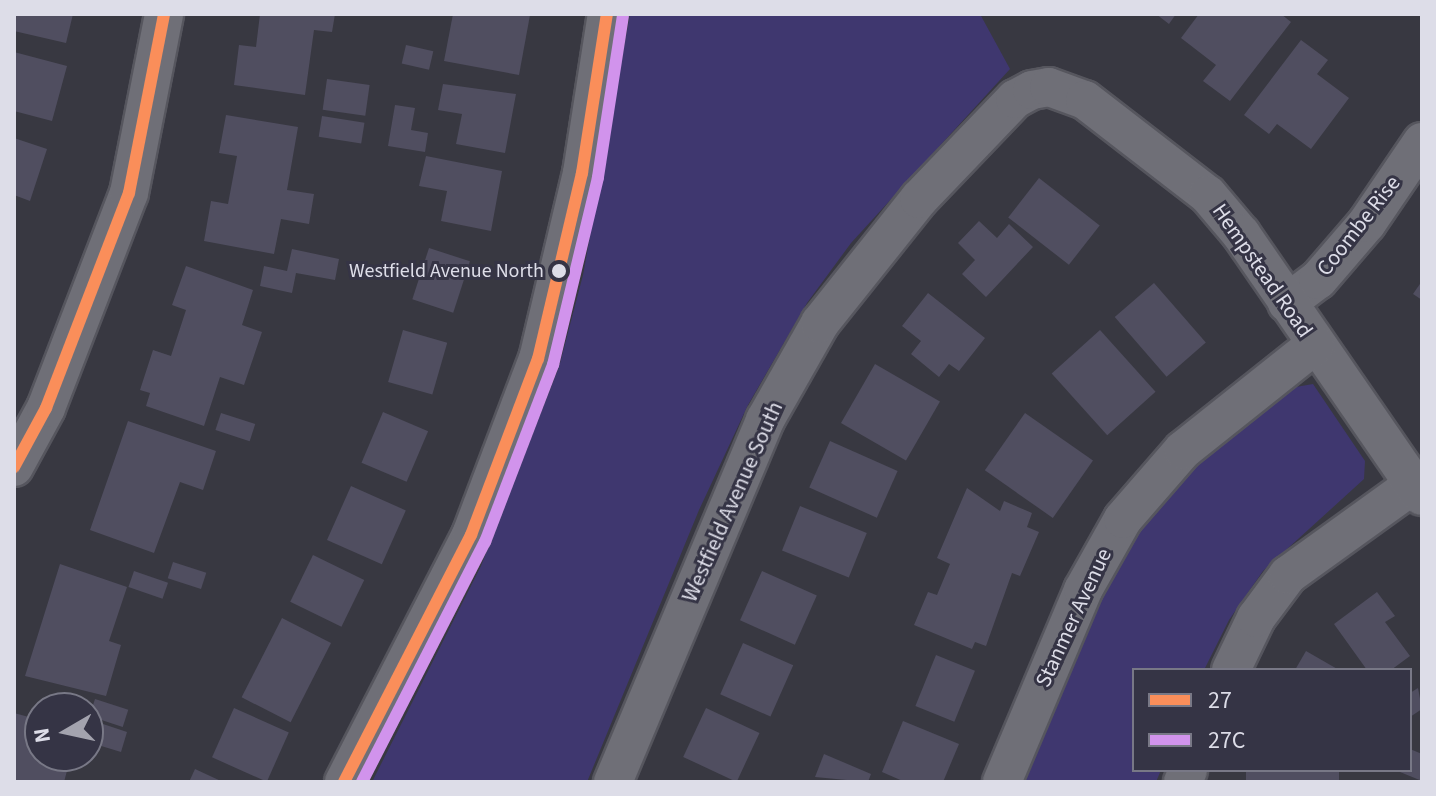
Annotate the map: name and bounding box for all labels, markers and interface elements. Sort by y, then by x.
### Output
street label: Coombe Rise [1312,171,1406,281]
street label: Hempstead Road [1206,199,1318,343]
place label: Westfield Avenue North [349,259,544,283]
marker: Westfield Avenue North [551,263,567,279]
street label: Westfield Avenue South [677,398,789,606]
street label: Stanmer Avenue [1030,544,1118,692]
legend [1132,668,1412,772]
text: 27 [1208,683,1232,718]
north arrow [24,692,104,772]
text: 27C [1208,723,1246,758]
text: N [25,726,59,745]

